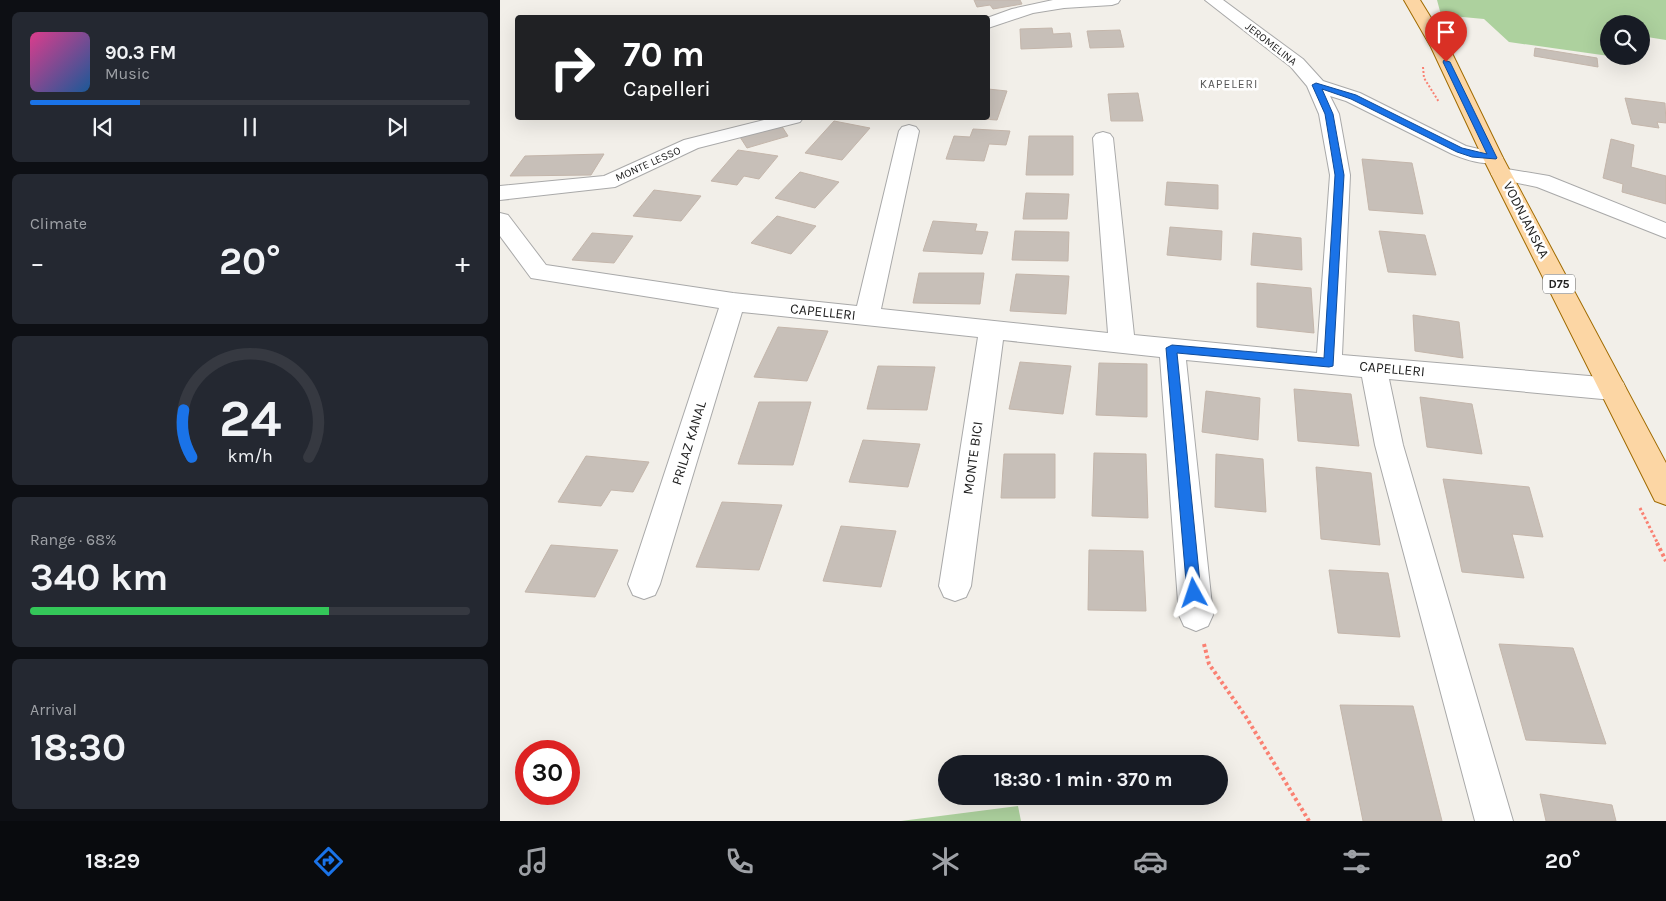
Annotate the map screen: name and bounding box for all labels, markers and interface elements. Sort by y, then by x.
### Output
pin [1425,11,1467,62]
map controls [1600,15,1650,65]
button: search [1600,15,1650,65]
icon: arrive [1432,18,1460,46]
street label: JEROMELINA [1243,20,1300,69]
text: 70 m [623,34,705,75]
icon: right [540,35,605,100]
text: 90.3 FM [105,42,176,64]
text: Music [105,64,150,83]
text: Capelleri [623,76,711,102]
district label: KAPELERI [1200,77,1258,91]
icon: previous [89,113,117,141]
icon: pause [236,113,264,141]
icon: next [383,113,411,141]
street label: MONTE LESSO [613,144,683,184]
street label: VODNJANSKA [1499,179,1553,261]
text: Climate [30,214,87,233]
text: 20° [219,239,281,284]
text: − [30,246,45,279]
text: + [455,246,470,279]
road number: D75 [1543,274,1575,294]
street label: CAPELLERI [789,300,857,324]
street label: CAPELLERI [1359,358,1425,380]
text: 24 [219,388,281,449]
street label: PRILAZ KANAL [668,398,710,487]
street label: MONTE BICI [959,420,987,496]
text: km/h [227,446,273,467]
text: Range · 68% [30,530,117,549]
text: 340 km [30,555,168,600]
position arrow [1167,566,1219,618]
text: Arrival [30,700,77,719]
text: 18:30 [30,725,126,770]
speed limit sign: 30 [515,740,580,805]
text: 18:30 · 1 min · 370 m [993,769,1173,791]
icon: directions [311,844,346,879]
icon: music [516,844,551,879]
icon: phone [722,844,757,879]
icon: climate [928,844,963,879]
icon: car [1133,844,1168,879]
icon: filters [1339,844,1374,879]
text: 18:29 [85,848,140,874]
text: 20° [1545,848,1581,874]

